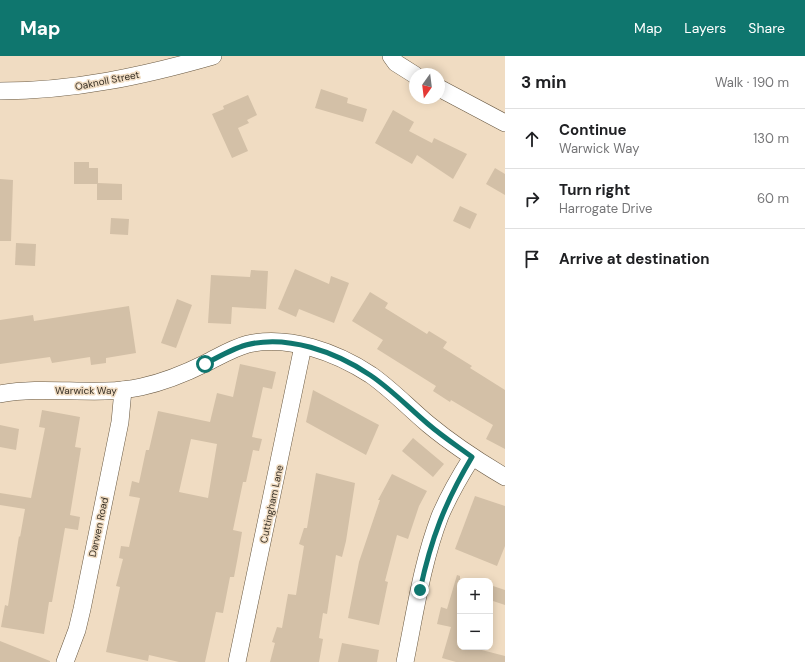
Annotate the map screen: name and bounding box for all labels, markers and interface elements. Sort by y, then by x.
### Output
text: Map [20,16,60,41]
text: Map [634,19,662,37]
text: Layers [684,19,726,37]
text: Share [748,19,785,37]
street label: Oaknoll Street [74,68,140,93]
north arrow [409,68,445,104]
text: 3 min [521,71,566,93]
text: Walk · 190 m [715,74,789,91]
text: Continue [559,120,627,140]
icon: ahead [521,128,543,150]
text: 130 m [753,130,789,147]
text: Warwick Way [559,140,639,157]
text: Turn right [559,180,630,200]
icon: right [521,188,543,210]
text: 60 m [757,190,789,207]
text: Harrogate Drive [559,200,652,217]
icon: arrive [521,248,543,270]
text: Arrive at destination [559,249,710,269]
route start [196,355,214,373]
street label: Warwick Way [55,384,117,397]
street label: Cuttingham Lane [257,464,286,544]
street label: Darwen Road [86,496,111,558]
map controls [457,578,493,650]
button: + [457,578,493,614]
route end [411,581,429,599]
button: − [457,614,493,650]

